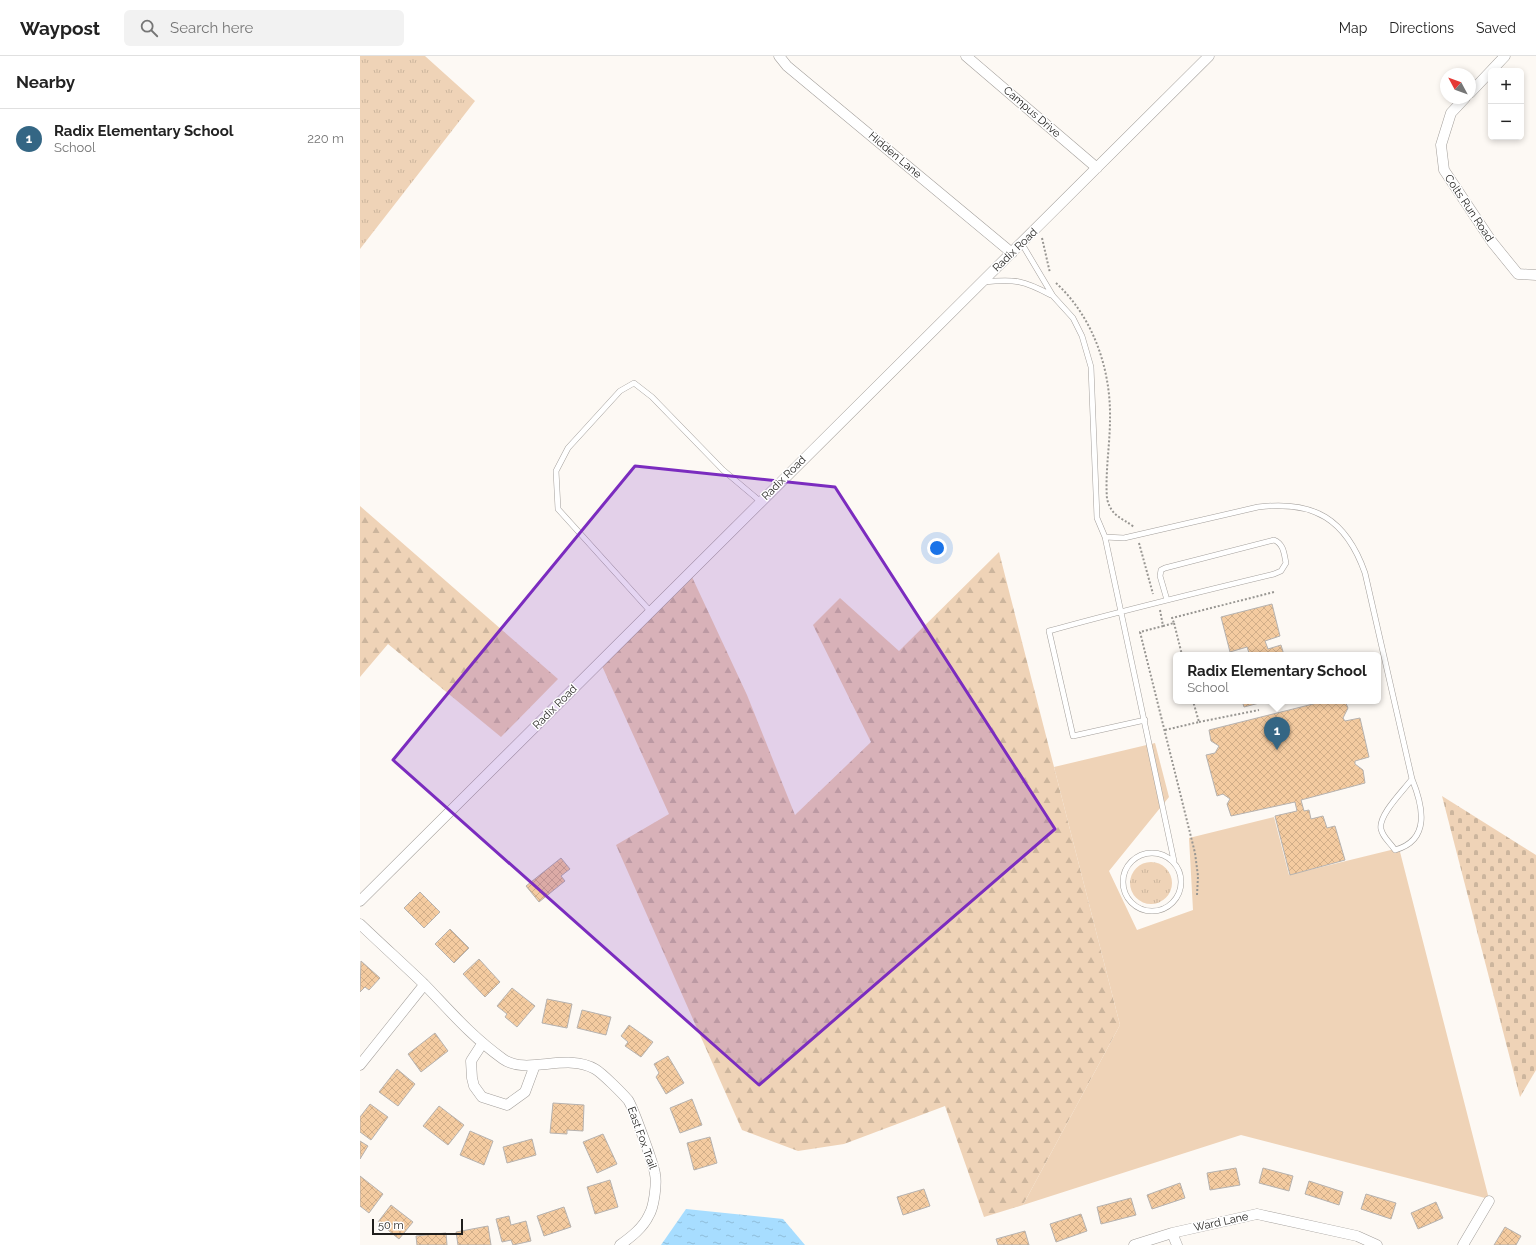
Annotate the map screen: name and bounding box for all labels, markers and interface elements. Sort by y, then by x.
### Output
search box [124,10,404,46]
text: Waypost [20,17,100,39]
icon: search [138,17,160,39]
text: Search here [170,19,253,37]
text: Map [1339,20,1367,36]
text: Directions [1389,20,1454,36]
text: Saved [1476,20,1516,36]
north arrow [1440,68,1476,104]
map controls [1488,68,1524,140]
button: + [1488,68,1524,104]
text: Nearby [16,72,75,92]
street label: Campus Drive [1001,84,1064,141]
button: − [1488,104,1524,140]
text: Radix Elementary School [54,122,234,140]
street label: Hidden Lane [866,129,925,181]
text: 1 [26,131,32,146]
text: 220 m [307,131,344,146]
text: School [54,140,96,155]
street label: Colts Run Road [1442,172,1496,244]
street label: Radix Road [990,225,1040,275]
street label: Radix Road [759,453,809,503]
your location [927,538,947,558]
popup [1173,652,1381,704]
text: Radix Elementary School [1187,662,1367,680]
text: School [1187,680,1229,695]
street label: Radix Road [530,682,580,732]
pin: 1 [1264,717,1290,750]
street label: East Fox Trail [625,1105,659,1171]
street label: Ward Lane [1192,1210,1250,1234]
scale bar [372,1217,463,1236]
text: 50 m [378,1219,404,1232]

